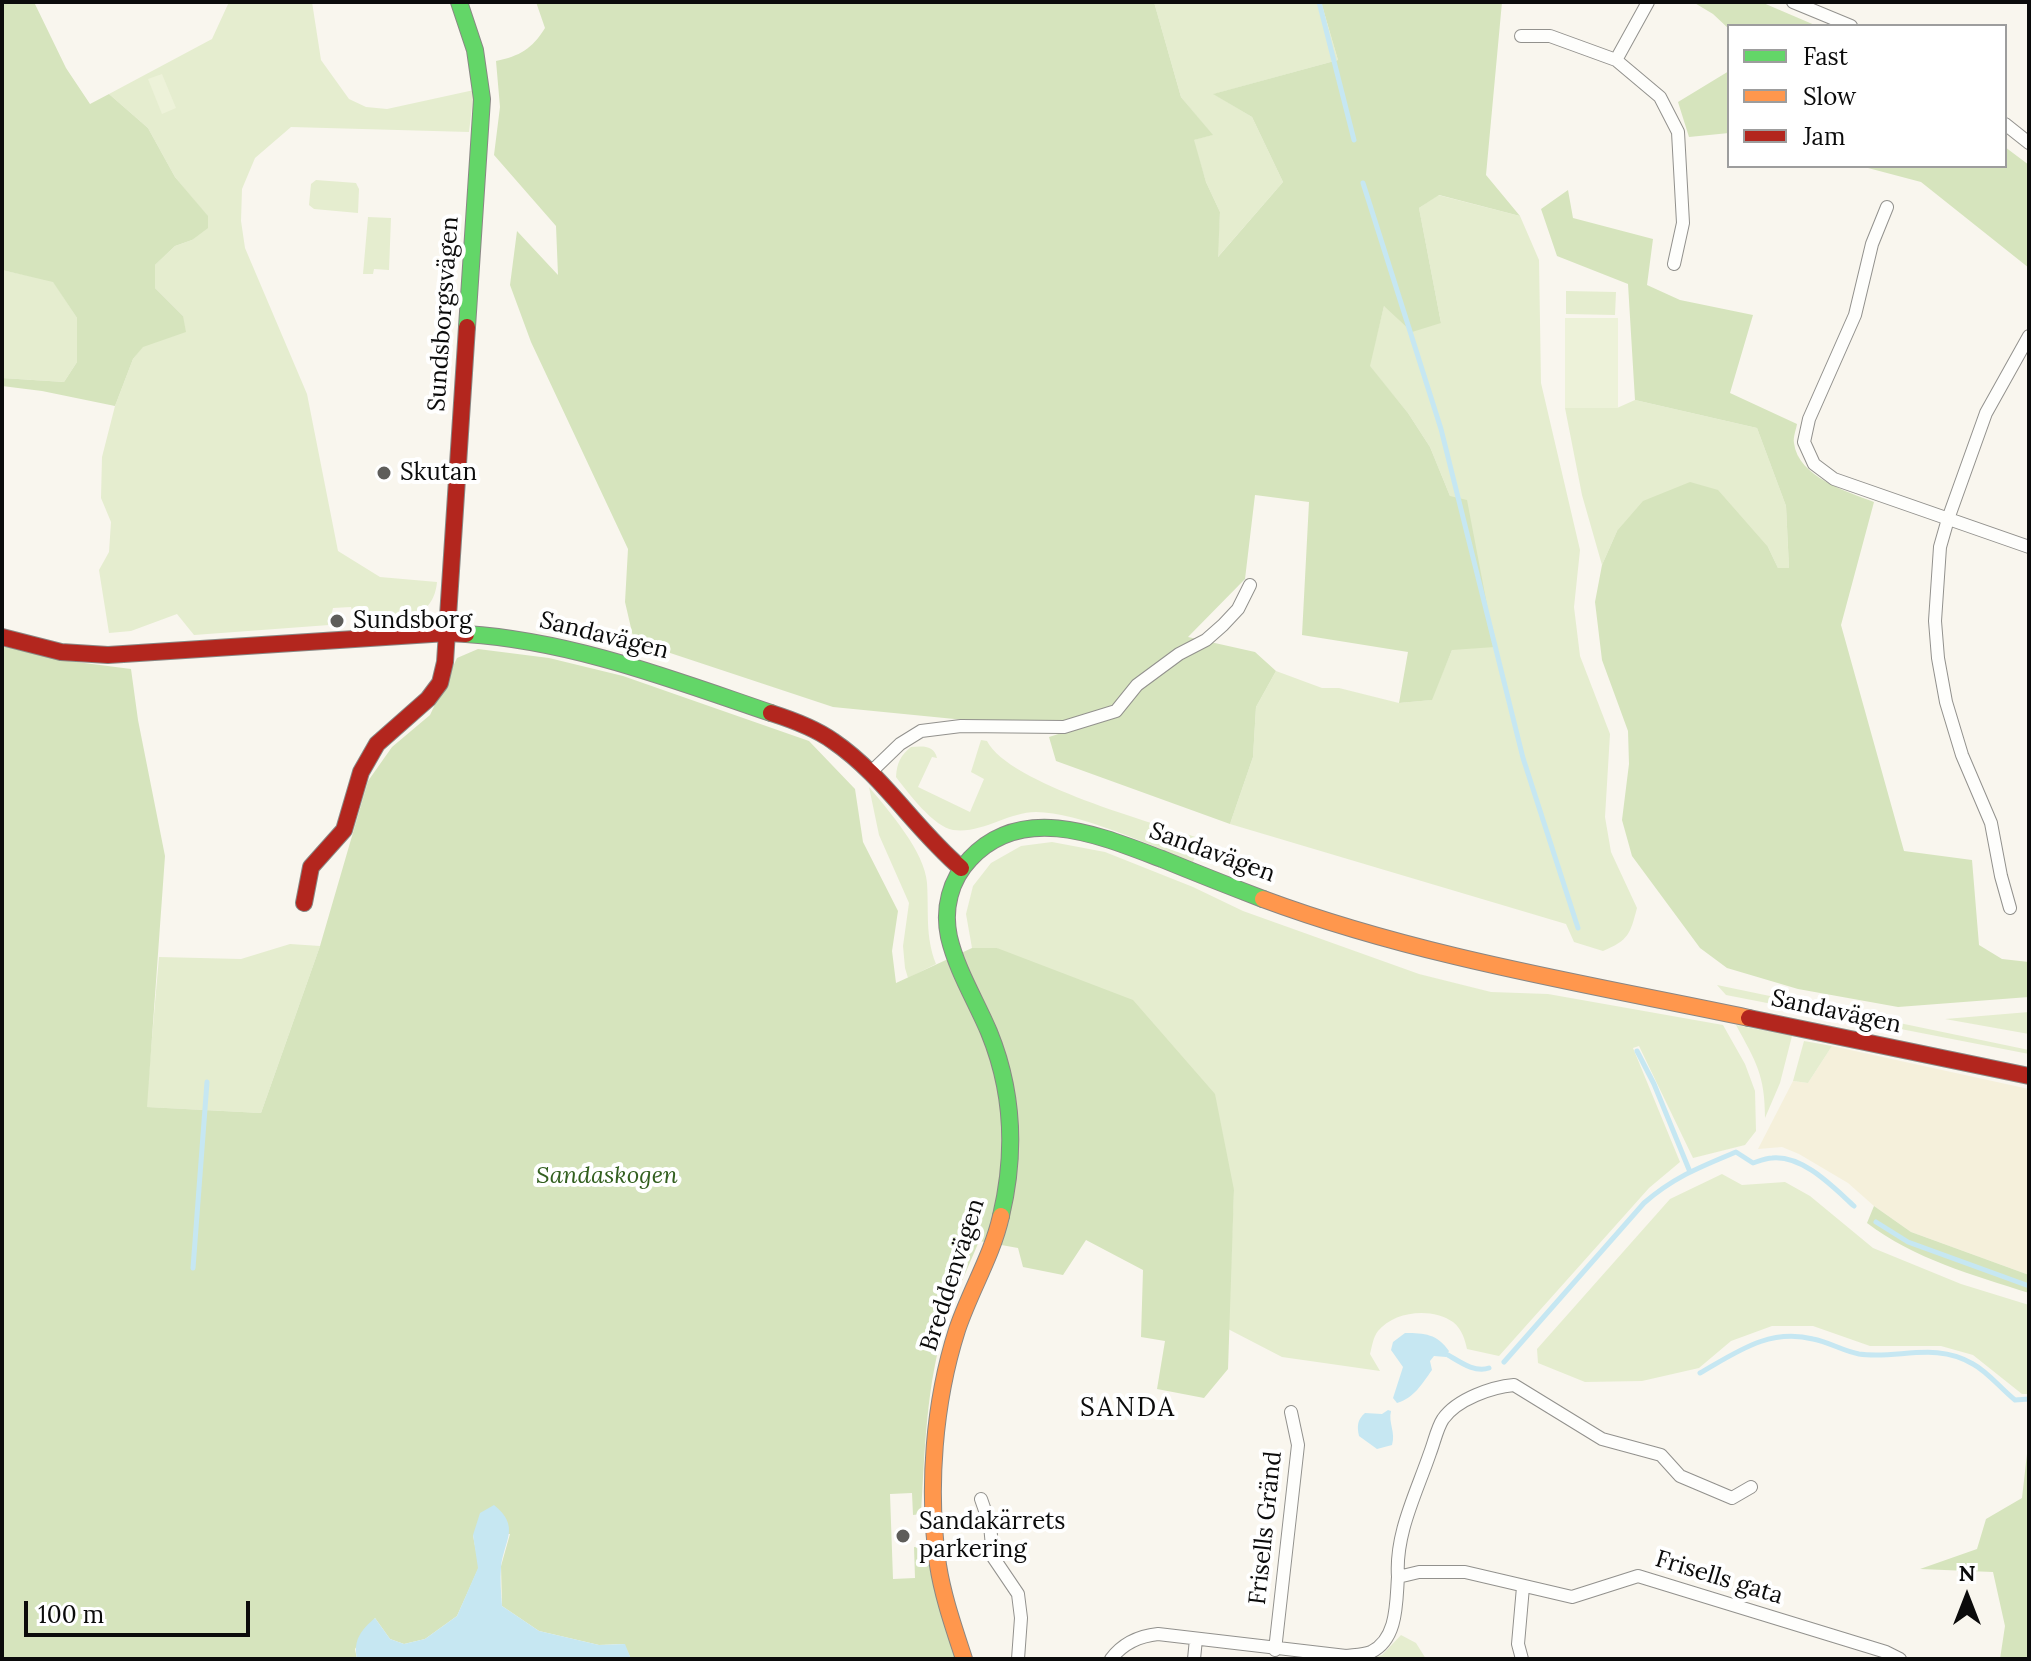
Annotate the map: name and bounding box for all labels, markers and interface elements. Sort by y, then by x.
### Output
legend [1727,24,2007,168]
text: Fast [1803,41,1848,72]
text: Slow [1803,81,1856,112]
text: Jam [1803,121,1845,152]
street label: Sundsborgsvägen [423,215,465,413]
place label: Skutan [400,459,477,487]
marker: Skutan [375,464,393,482]
street label: Sandavägen [536,606,672,666]
place label: Sundsborg [353,607,472,635]
marker: Sundsborg [328,612,346,630]
street label: Sandavägen [1145,817,1279,889]
street label: Sandavägen [1768,984,1904,1040]
park label: Sandaskogen [536,1162,678,1190]
street label: Breddenvägen [915,1195,991,1355]
district label: SANDA [1080,1393,1176,1425]
street label: Frisells Gränd [1244,1450,1288,1606]
place label: Sandakärrets parkering [919,1508,1065,1564]
marker: Sandakärrets parkering [894,1527,912,1545]
street label: Frisells gata [1652,1545,1786,1611]
north arrow [1927,1557,2007,1637]
text: N [1958,1559,1976,1587]
scale bar [28,1585,254,1635]
text: 100 m [38,1599,104,1630]

